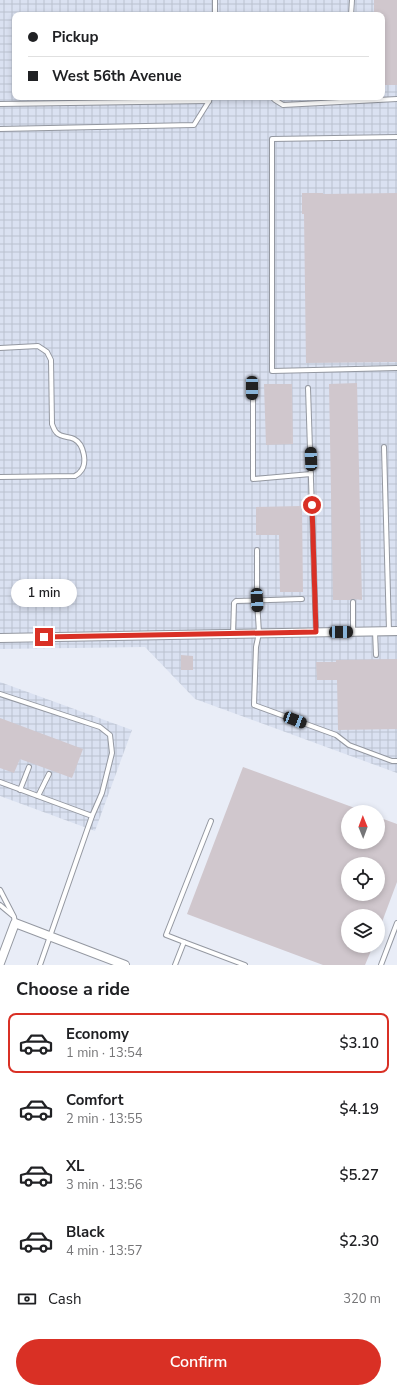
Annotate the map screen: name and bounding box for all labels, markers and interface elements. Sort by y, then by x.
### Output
text: Pickup [52,27,98,47]
text: West 56th Avenue [52,66,182,86]
car [246,376,258,400]
car [305,447,317,471]
route start [303,496,321,514]
callout: 1 min [11,579,77,607]
text: 1 min [27,584,61,602]
car [250,588,264,612]
car [329,626,353,638]
route end [35,628,53,646]
car [282,710,308,730]
north arrow [341,805,385,849]
map controls [341,805,385,953]
button: locate [341,857,385,901]
button: layers [341,909,385,953]
text: Choose a ride [16,977,130,1001]
text: Economy [66,1024,129,1044]
icon: car [18,1025,54,1061]
text: $3.10 [339,1033,379,1053]
text: 1 min · 13:54 [66,1044,142,1062]
text: Comfort [66,1090,123,1110]
icon: car [18,1091,54,1127]
text: $4.19 [339,1099,379,1119]
text: 2 min · 13:55 [66,1110,142,1128]
text: XL [66,1156,85,1176]
icon: car [18,1157,54,1193]
text: $5.27 [339,1165,379,1185]
text: 3 min · 13:56 [66,1176,142,1194]
text: Black [66,1222,104,1242]
icon: car [18,1223,54,1259]
text: $2.30 [339,1231,379,1251]
text: 4 min · 13:57 [66,1242,142,1260]
icon: cash [16,1288,38,1310]
text: Cash [48,1289,82,1309]
text: 320 m [343,1290,381,1308]
button: Confirm [16,1339,381,1385]

